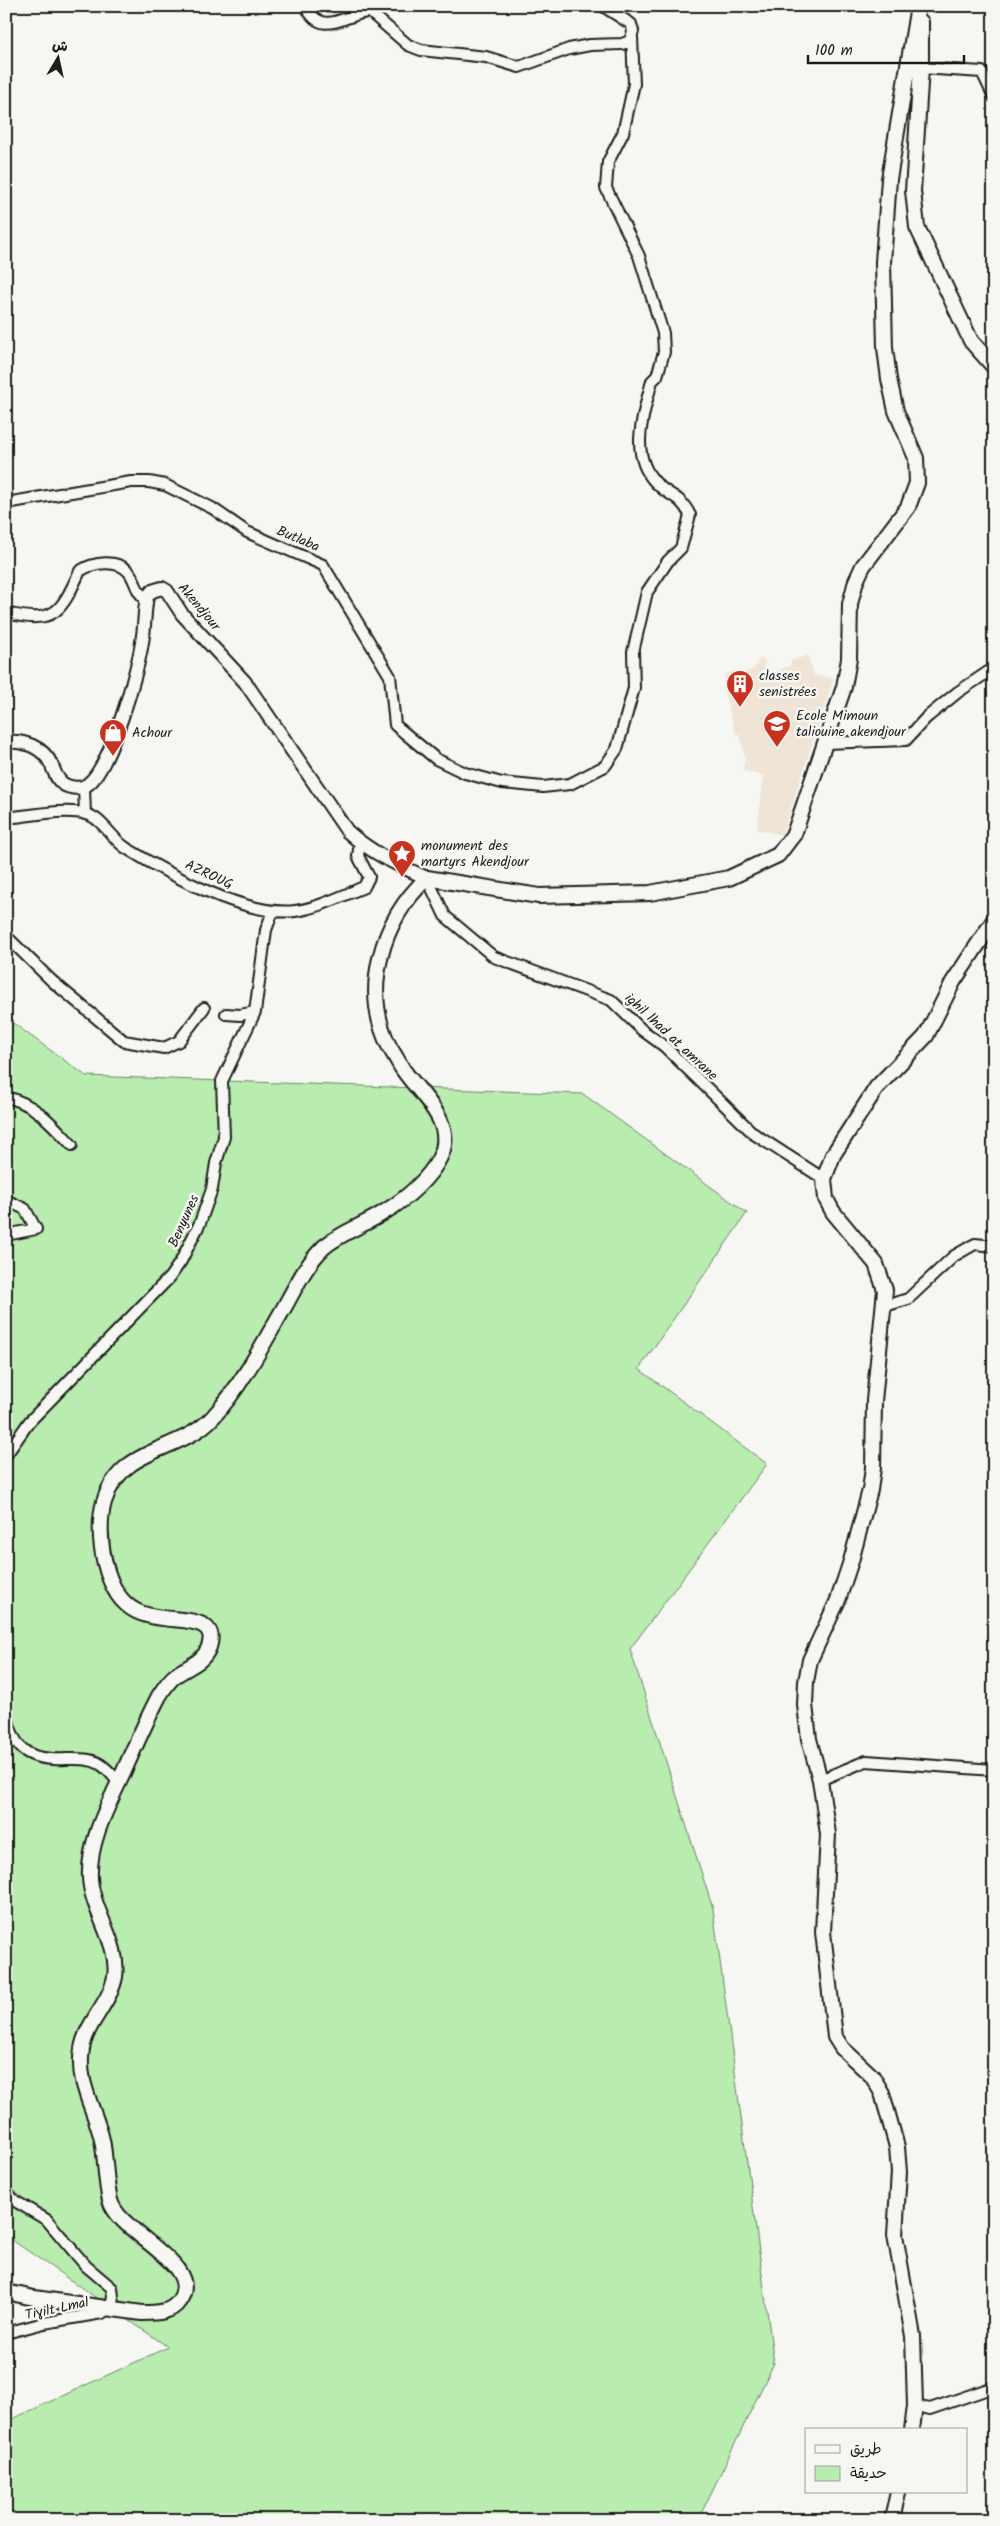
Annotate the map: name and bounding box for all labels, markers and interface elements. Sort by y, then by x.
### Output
north arrow [32,32,82,82]
scale bar [808,32,964,64]
text: ش [51,34,69,58]
text: 100 m [815,39,853,63]
street label: Butlaba [273,520,323,558]
street label: Akendjour [172,578,227,637]
place label: classes senistrées [759,665,817,703]
building icon: classes senistrées [725,669,755,708]
place label: Ecole Mimoun taliouine akendjour [796,705,907,743]
school or university icon: Ecole Mimoun taliouine akendjour [762,709,792,748]
shop icon: Achour [98,718,128,757]
place label: Achour [132,722,173,744]
place label: monument des martyrs Akendjour [421,835,530,873]
place icon: monument des martyrs Akendjour [387,839,417,878]
street label: AZROUG [181,854,237,896]
street label: ighil lhad at amrane [620,988,723,1087]
street label: Benyunes [163,1191,205,1251]
street label: Tiɣilt Lmal [23,2291,91,2326]
legend [805,2428,968,2494]
text: طريق [850,2438,882,2462]
text: حديقة [850,2462,887,2486]

